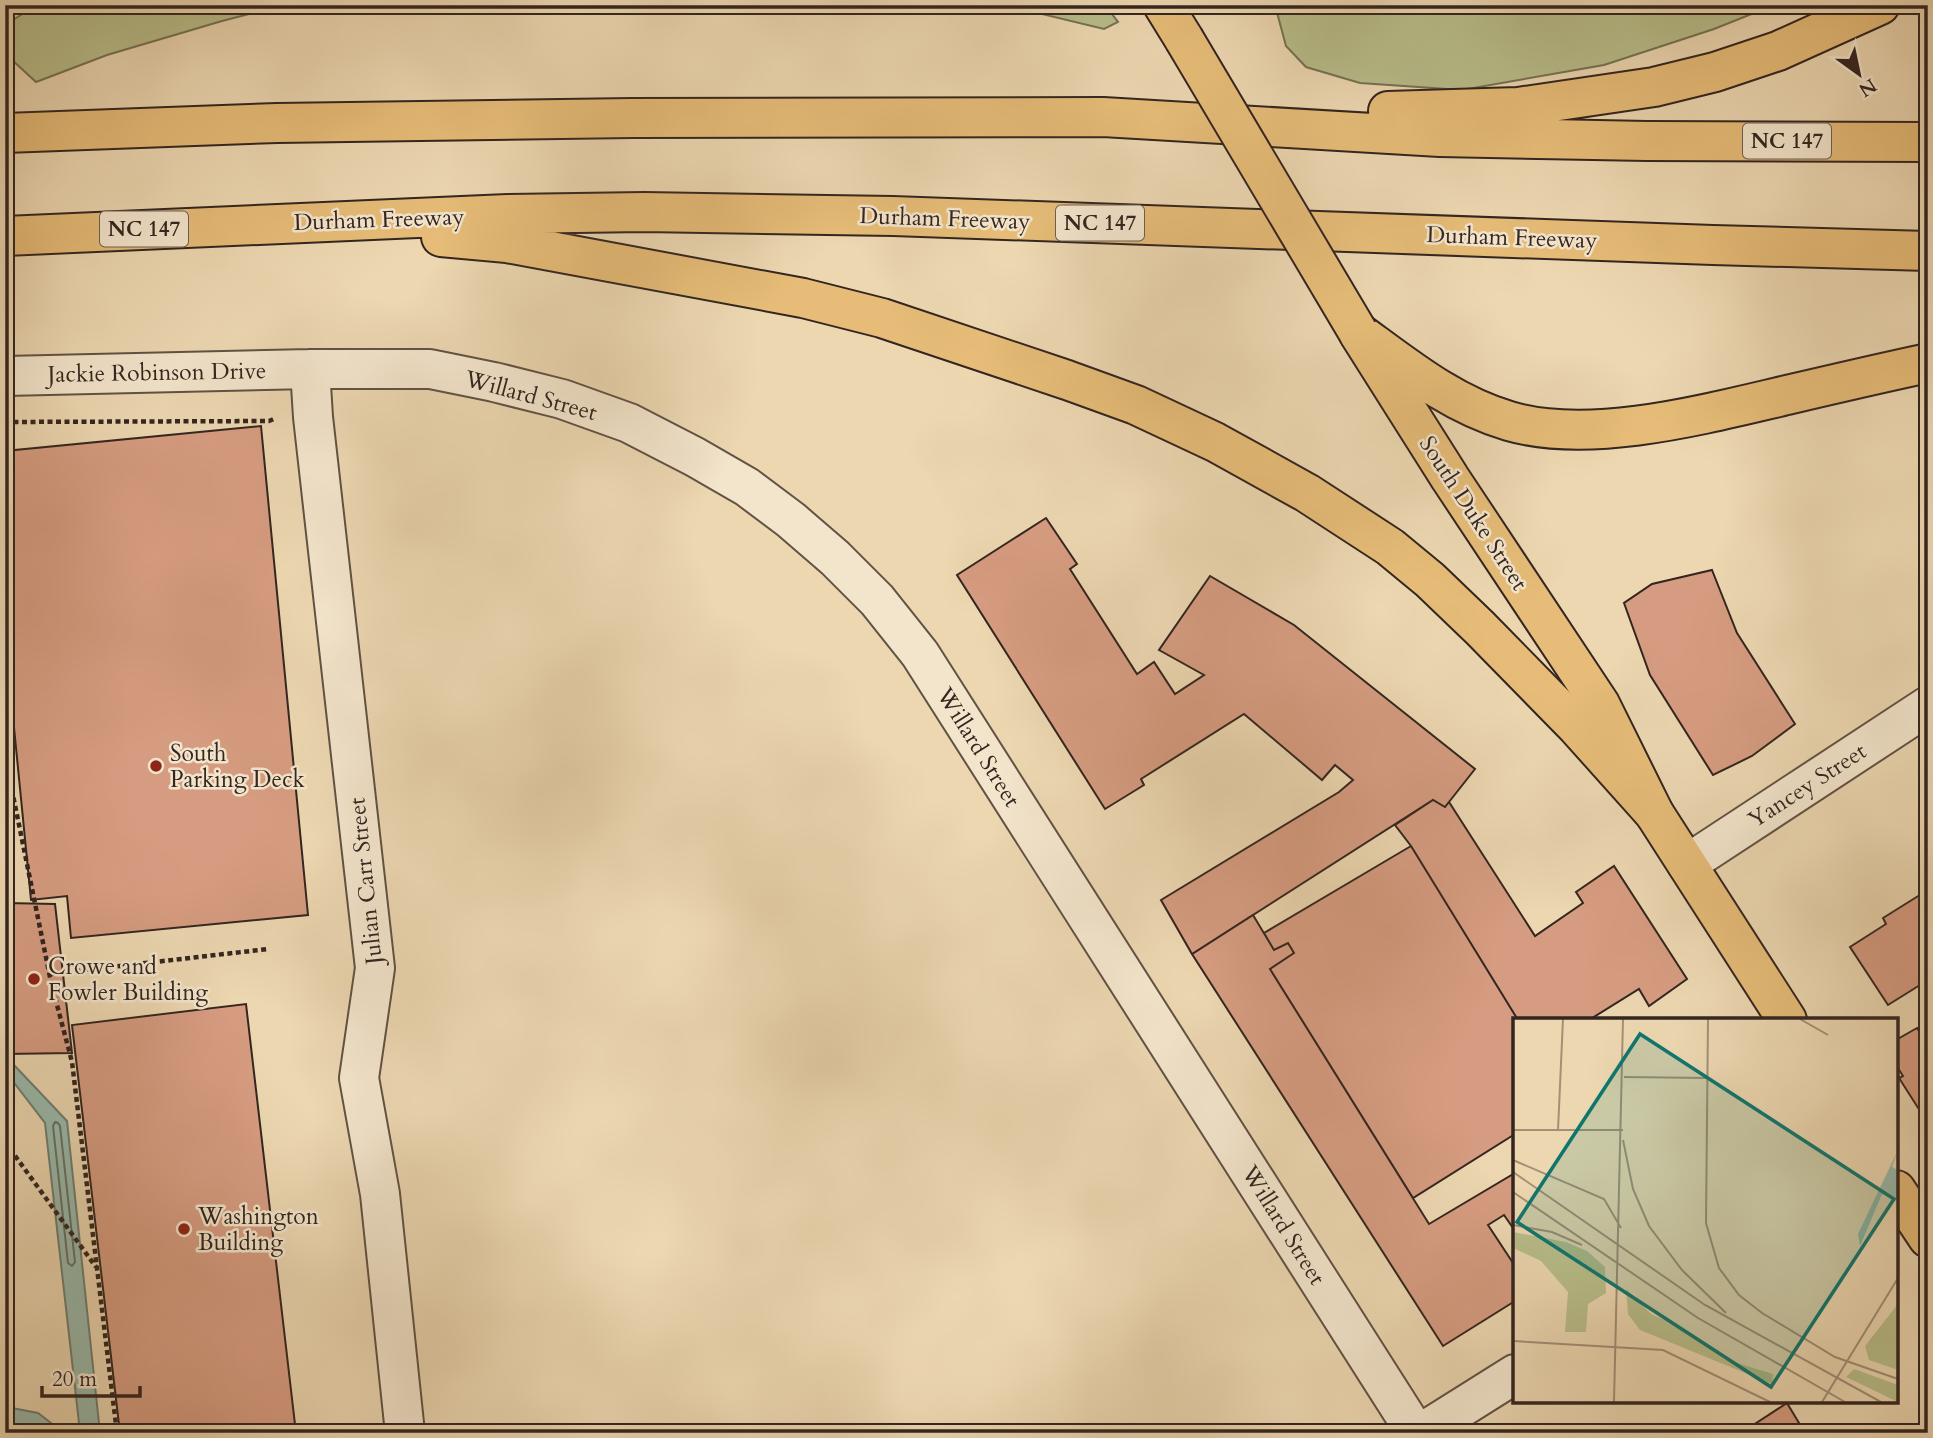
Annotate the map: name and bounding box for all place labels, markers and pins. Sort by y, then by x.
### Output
place label: South Parking Deck [170,738,305,795]
marker: South Parking Deck [148,758,164,774]
place label: Crowe and Fowler Building [48,951,208,1008]
marker: Crowe and Fowler Building [26,971,42,987]
place label: Washington Building [197,1201,319,1258]
marker: Washington Building [176,1221,192,1237]

